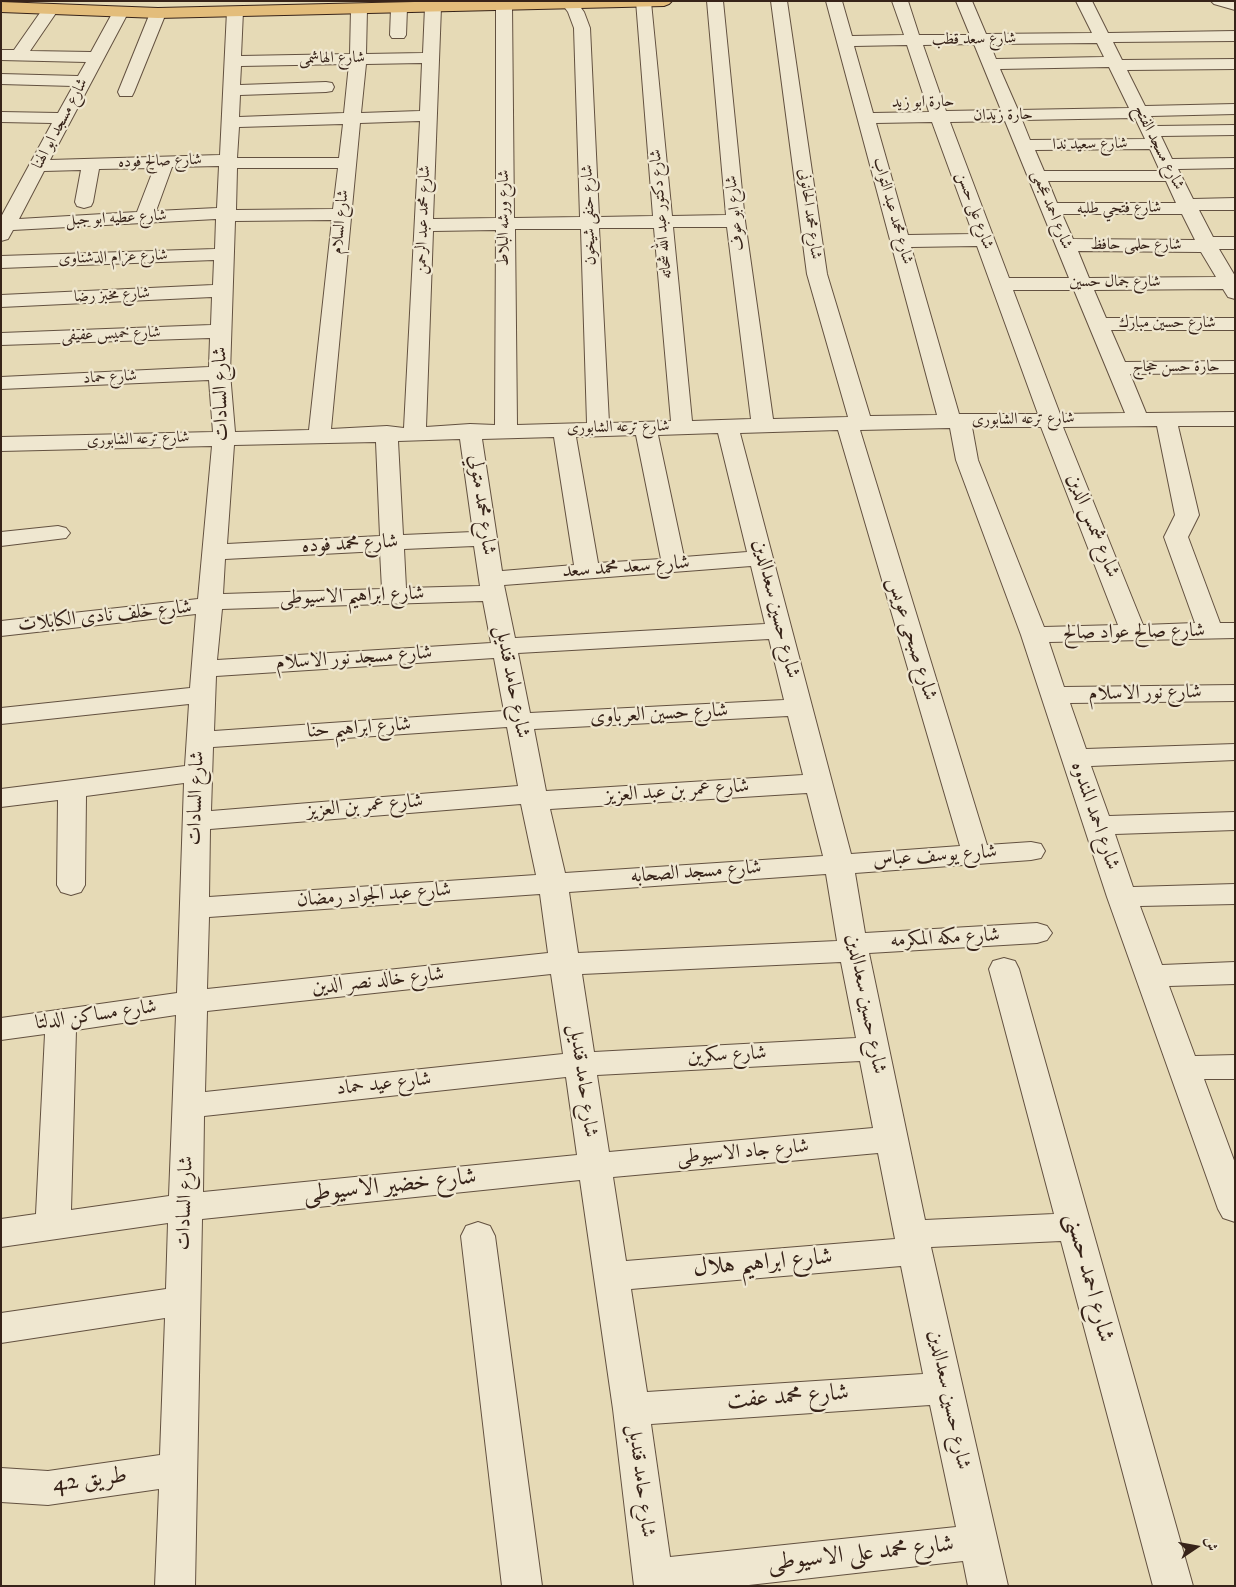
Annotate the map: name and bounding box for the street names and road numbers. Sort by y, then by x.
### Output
street label: شارع سعد قطب [931,30,1017,50]
street label: شارع الهاشمى [299,49,365,69]
street label: شارع مسجد ابو الهنا [29,75,93,173]
street label: حارة ابو زيد [892,93,954,113]
street label: شارع مسجد الفتح [1128,102,1188,194]
street label: حارة زيدان [973,106,1033,126]
street label: شارع سعيد ندا [1052,135,1128,155]
street label: شارع دكتور عبد الله شحاته [647,148,677,280]
street label: شارع صالح فوده [118,151,202,173]
street label: شارع محمد عبد التواب [868,155,916,267]
street label: شارع حنفى شيخون [579,164,601,266]
street label: شارع محمد عبد الرحمن [412,165,436,275]
street label: شارع محمد الحانونى [793,167,825,261]
street label: شارع احمد عجمى [1026,168,1076,252]
street label: شارع ورشه البلاط [495,170,515,266]
street label: شارع على حسن [951,170,997,252]
street label: شارع ابو عوف [723,174,749,252]
street label: شارع السلام [328,189,354,255]
street label: شارع فتحي طلبه [1077,199,1161,219]
street label: شارع عطيه ابو جبل [65,207,167,231]
street label: شارع حلمى حافظ [1090,236,1182,256]
street label: شارع عزام الدشناوى [58,246,168,270]
street label: شارع جمال حسين [1069,273,1161,293]
street label: شارع مخبز رضا [74,284,150,308]
street label: شارع حسين مبارك [1118,314,1216,334]
street label: شارع خميس عفيفى [61,324,161,346]
street label: شارع السادات [209,346,235,442]
street label: حارة حسن حجاج [1132,358,1220,378]
street label: شارع حماد [83,367,137,389]
street label: شارع ترعه الشابورى [971,410,1075,430]
street label: شارع ترعه الشابورى [566,418,670,438]
street label: شارع ترعه الشابورى [86,429,190,451]
street label: شارع محمد متولي [462,453,500,557]
street label: شارع شمس الدين [1060,471,1124,581]
street label: شارع محمد فوده [301,530,399,560]
street label: شارع حسين سعدالدين [746,537,804,681]
street label: شارع سعد محمد سعد [561,552,691,584]
street label: شارع صبحى عويس [881,574,941,704]
street label: شارع ابراهيم الاسيوطى [279,582,425,612]
street label: شارع خلف نادى الكابلات [17,596,193,638]
street label: شارع صالح عواد صالح [1063,620,1205,646]
street label: شارع حامد قنديل [488,624,534,740]
street label: شارع مسجد نور الاسلام [275,642,433,676]
street label: شارع نور الاسلام [1088,681,1202,707]
street label: شارع حسين العرباوى [589,699,729,731]
street label: شارع ابراهيم حنا [306,713,412,745]
street label: شارع السادات [183,750,211,846]
street label: شارع احمد المندوه [1064,759,1124,873]
street label: شارع عمر بن عبد العزيز [604,775,750,809]
street label: شارع عمر بن العزيز [306,790,424,824]
street label: شارع يوسف عباس [872,841,998,873]
street label: شارع مسجد الصحابه [630,856,762,890]
street label: شارع عبد الجواد رمضان [296,879,452,913]
street label: شارع مكه المكرمه [890,924,1000,954]
street label: شارع حسين سعدالدين [840,932,890,1076]
street label: شارع خالد نصر الدين [311,963,445,1001]
street label: شارع مساكن الدلتا [34,996,158,1036]
street label: شارع حامد قنديل [562,1023,602,1139]
street label: شارع سكرين [687,1042,767,1070]
street label: شارع عيد حماد [335,1068,433,1102]
street label: شارع جاد الاسيوطى [676,1135,810,1171]
street label: شارع السادات [172,1155,200,1251]
street label: شارع خضير الاسيوطى [302,1164,478,1210]
street label: شارع احمد حسنى [1057,1210,1119,1346]
street label: شارع ابراهيم هلال [692,1244,834,1284]
street label: شارع حسين سعدالدين [921,1328,975,1472]
street label: شارع محمد عفت [726,1379,850,1417]
street label: شارع حامد قنديل [621,1423,659,1539]
street label: طريق 42 [51,1462,129,1500]
street label: شارع محمد على الاسيوطى [766,1531,956,1579]

